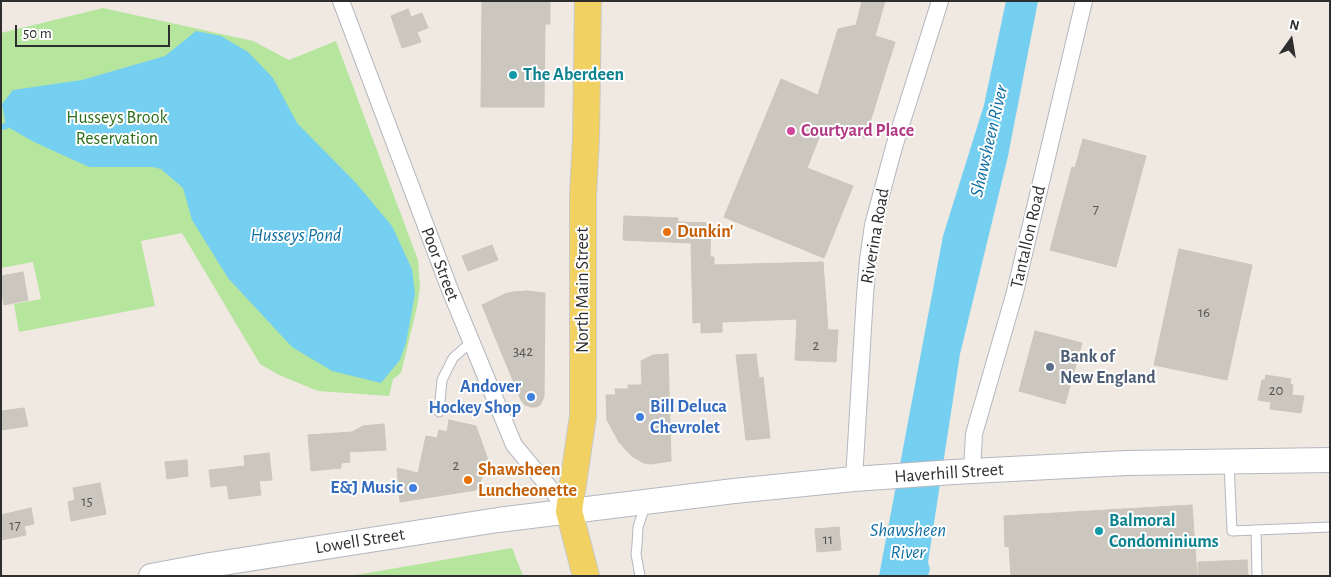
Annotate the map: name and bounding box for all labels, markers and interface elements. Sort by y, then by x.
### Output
scale bar [18,15,172,47]
north arrow [1266,15,1316,65]
text: N [1288,17,1301,33]
text: 50 m [23,26,52,41]
place label: The Aberdeen [523,64,624,86]
marker: The Aberdeen [507,69,519,81]
water label: Shawsheen River [965,83,1013,199]
park label: Husseys Brook Reservation [66,107,168,150]
place label: Courtyard Place [801,120,914,142]
marker: Courtyard Place [785,125,797,137]
street label: Tantallon Road [1006,184,1050,290]
street label: Riverina Road [856,187,894,285]
house number: 7 [1093,200,1099,218]
place label: Dunkin' [677,221,734,243]
water label: Husseys Pond [251,224,341,246]
street label: Poor Street [416,224,464,304]
marker: Dunkin' [661,226,673,238]
street label: North Main Street [572,227,594,353]
house number: 16 [1198,303,1210,321]
house number: 2 [813,336,819,354]
house number: 342 [513,342,533,360]
place label: Bank of New England [1060,346,1156,388]
marker: Bank of New England [1044,361,1056,373]
place label: Andover Hockey Shop [429,376,521,418]
house number: 20 [1269,381,1283,399]
marker: Andover Hockey Shop [525,391,537,403]
place label: Bill Deluca Chevrolet [650,396,727,438]
marker: Bill Deluca Chevrolet [634,411,646,423]
house number: 2 [453,456,459,474]
street label: Haverhill Street [894,458,1004,488]
place label: Shawsheen Luncheonette [478,459,577,502]
marker: Shawsheen Luncheonette [462,474,474,486]
place label: E&J Music [330,477,403,499]
marker: E&J Music [407,482,419,494]
house number: 15 [81,492,93,510]
place label: Balmoral Condominiums [1109,510,1219,552]
house number: 17 [9,516,21,534]
water label: Shawsheen River [870,519,946,563]
street label: Lowell Street [314,523,406,559]
marker: Balmoral Condominiums [1093,525,1105,537]
house number: 11 [823,530,833,548]

